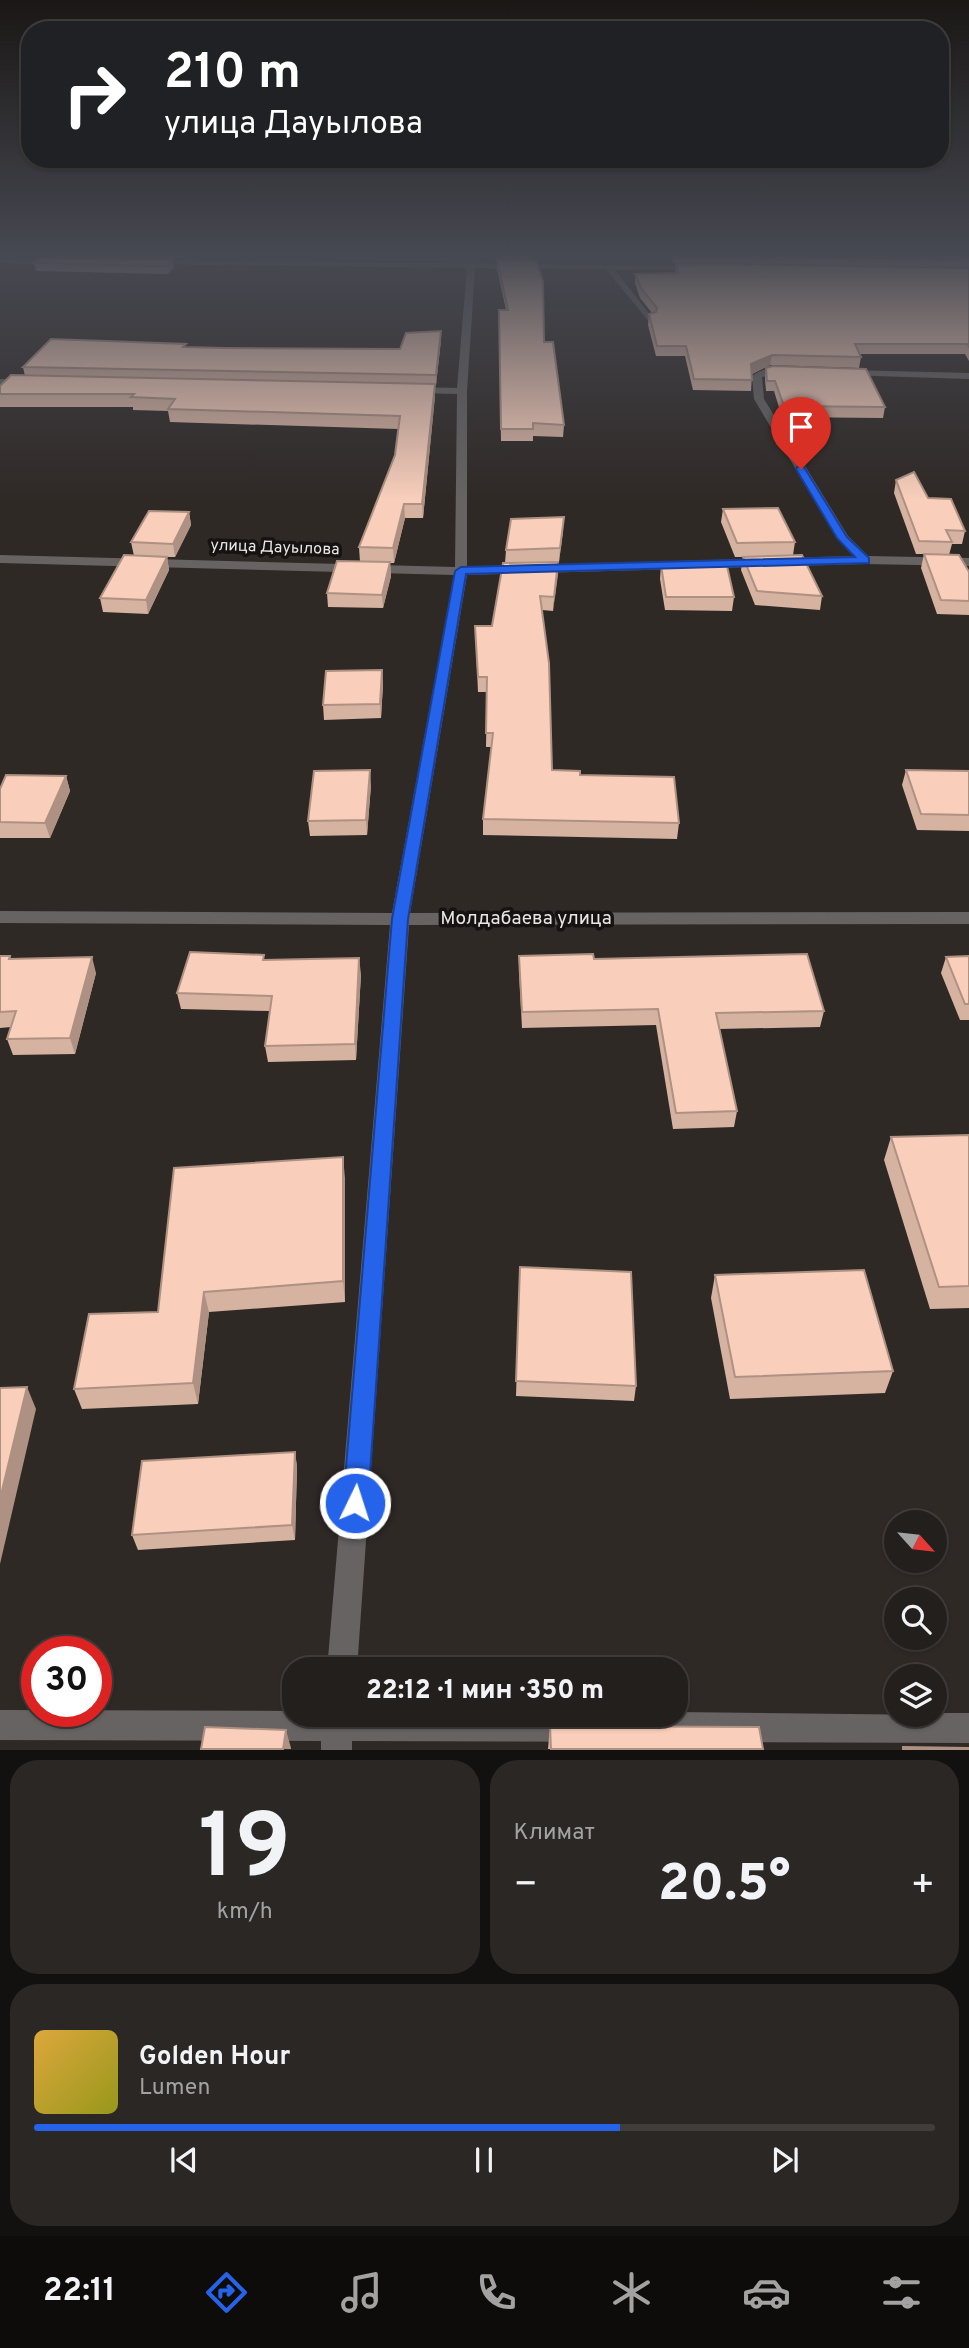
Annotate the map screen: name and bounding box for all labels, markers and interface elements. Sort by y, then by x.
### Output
text: 210 m [164,44,301,106]
icon: right [49,49,140,140]
text: улица Дауылова [164,105,423,145]
pin [771,397,831,469]
icon: arrive [782,408,820,446]
street label: улица Дауылова [210,536,340,560]
street label: Молдабаева улица [440,907,612,931]
position arrow [318,1466,392,1540]
north arrow [884,1510,947,1573]
map controls [884,1510,947,1727]
button: search [884,1587,947,1650]
speed limit sign: 30 [21,1636,112,1727]
button: layers [884,1664,947,1727]
text: 22:12 · 1 мин · 350 m [366,1675,604,1708]
text: 19 [199,1795,291,1910]
text: Климат [514,1819,595,1848]
text: 20.5° [658,1853,791,1919]
text: − [514,1862,538,1911]
text: + [910,1862,935,1911]
text: km/h [217,1898,273,1927]
text: Golden Hour [139,2041,290,2074]
text: Lumen [139,2074,210,2103]
icon: previous [165,2141,203,2179]
icon: pause [465,2141,503,2179]
icon: next [766,2141,804,2179]
icon: directions [202,2268,251,2317]
icon: music [337,2268,386,2317]
icon: phone [472,2268,521,2317]
icon: climate [607,2268,656,2317]
icon: car [742,2268,791,2317]
icon: filters [877,2268,926,2317]
text: 22:11 [43,2272,116,2312]

